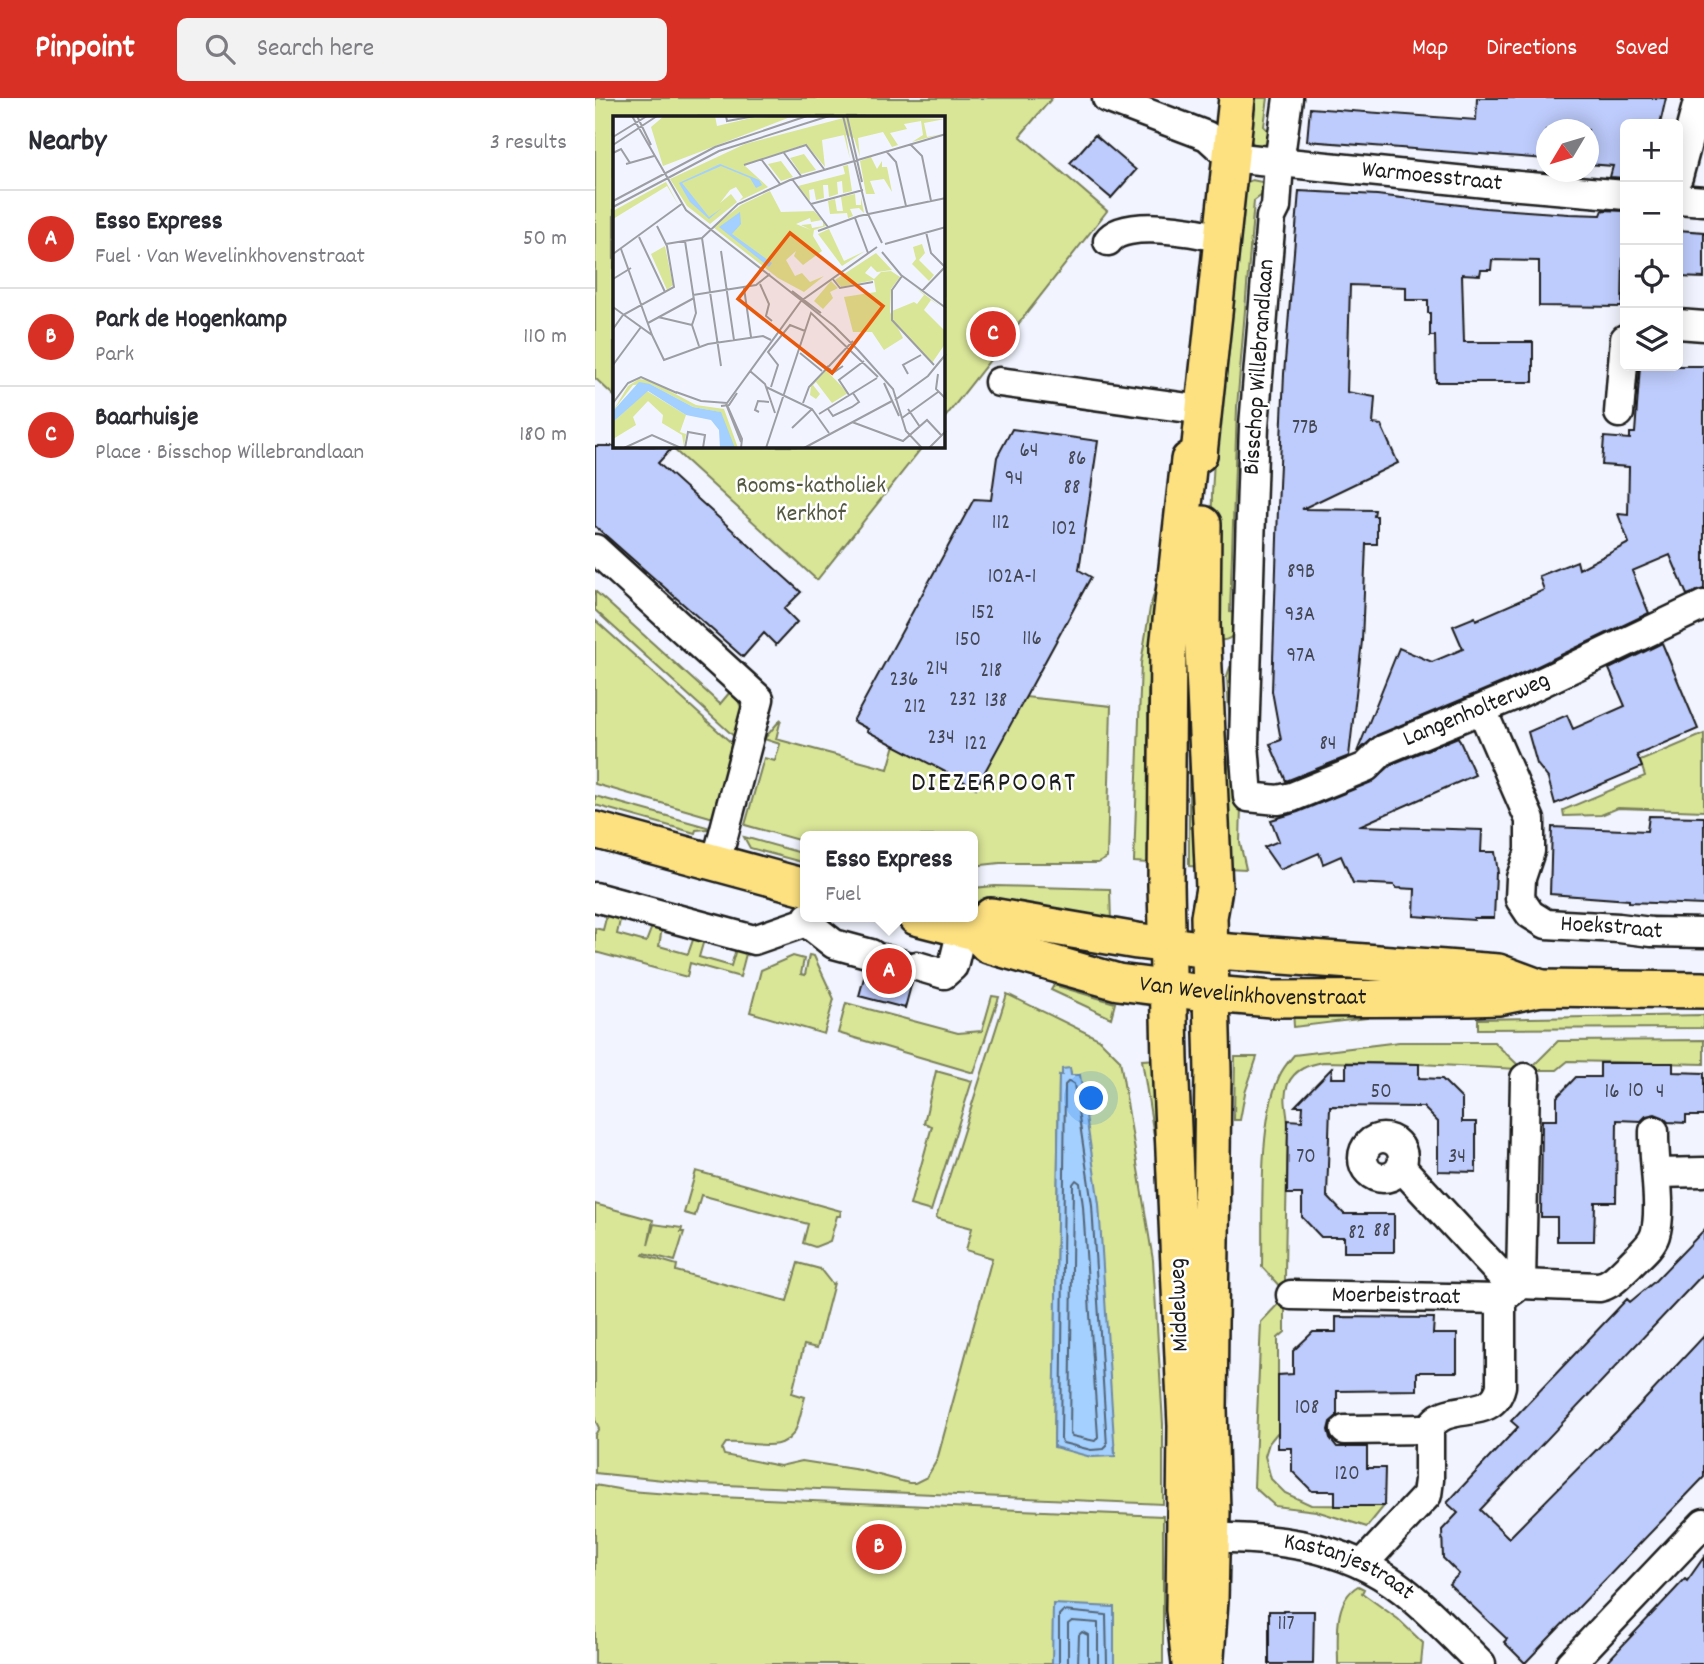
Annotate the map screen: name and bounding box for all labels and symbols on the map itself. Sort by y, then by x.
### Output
inset map [613,116,945,448]
north arrow [1536,119,1599,182]
street label: Warmoesstraat [1360,153,1504,201]
street label: Bisschop Willebrandlaan [1236,258,1284,476]
pin: C [970,308,1016,360]
house number: 77B [1292,414,1318,444]
house number: 64 [1019,437,1039,467]
house number: 86 [1068,445,1086,475]
house number: 94 [1005,465,1023,495]
park label: Rooms-katholiek Kerkhof [736,470,886,532]
house number: 88 [1064,474,1080,504]
house number: 112 [992,509,1010,539]
house number: 102 [1051,515,1077,545]
house number: 89B [1287,558,1315,588]
house number: 102A-1 [988,563,1036,593]
house number: 152 [971,599,995,629]
house number: 93A [1285,601,1315,631]
house number: 116 [1022,625,1042,655]
house number: 150 [955,626,981,656]
house number: 97A [1286,642,1316,672]
house number: 214 [926,655,948,685]
house number: 218 [980,657,1002,687]
street label: Langenholterweg [1398,664,1556,757]
house number: 236 [890,666,918,696]
house number: 232 [949,686,977,716]
house number: 138 [985,687,1007,717]
house number: 212 [904,693,926,723]
house number: 234 [927,724,955,754]
house number: 122 [965,730,987,760]
house number: 84 [1319,730,1337,760]
district label: DIEZERPOORT [911,765,1077,805]
street label: Hoekstraat [1559,908,1663,949]
pin: A [866,945,912,997]
street label: Van Wevelinkhovenstraat [1137,968,1367,1016]
house number: 10 [1628,1077,1644,1107]
house number: 50 [1370,1078,1392,1108]
house number: 16 [1605,1078,1619,1108]
house number: 4 [1656,1078,1664,1108]
your location [1074,1081,1108,1115]
house number: 70 [1296,1143,1316,1173]
house number: 34 [1448,1143,1466,1173]
house number: 88 [1374,1217,1390,1247]
house number: 82 [1348,1219,1366,1249]
street label: Middelweg [1161,1258,1199,1352]
street label: Moerbeistraat [1331,1279,1461,1315]
house number: 108 [1295,1394,1319,1424]
house number: 120 [1334,1460,1360,1490]
pin: B [856,1521,902,1573]
street label: Kastanjestraat [1281,1525,1422,1610]
house number: 117 [1277,1610,1295,1640]

